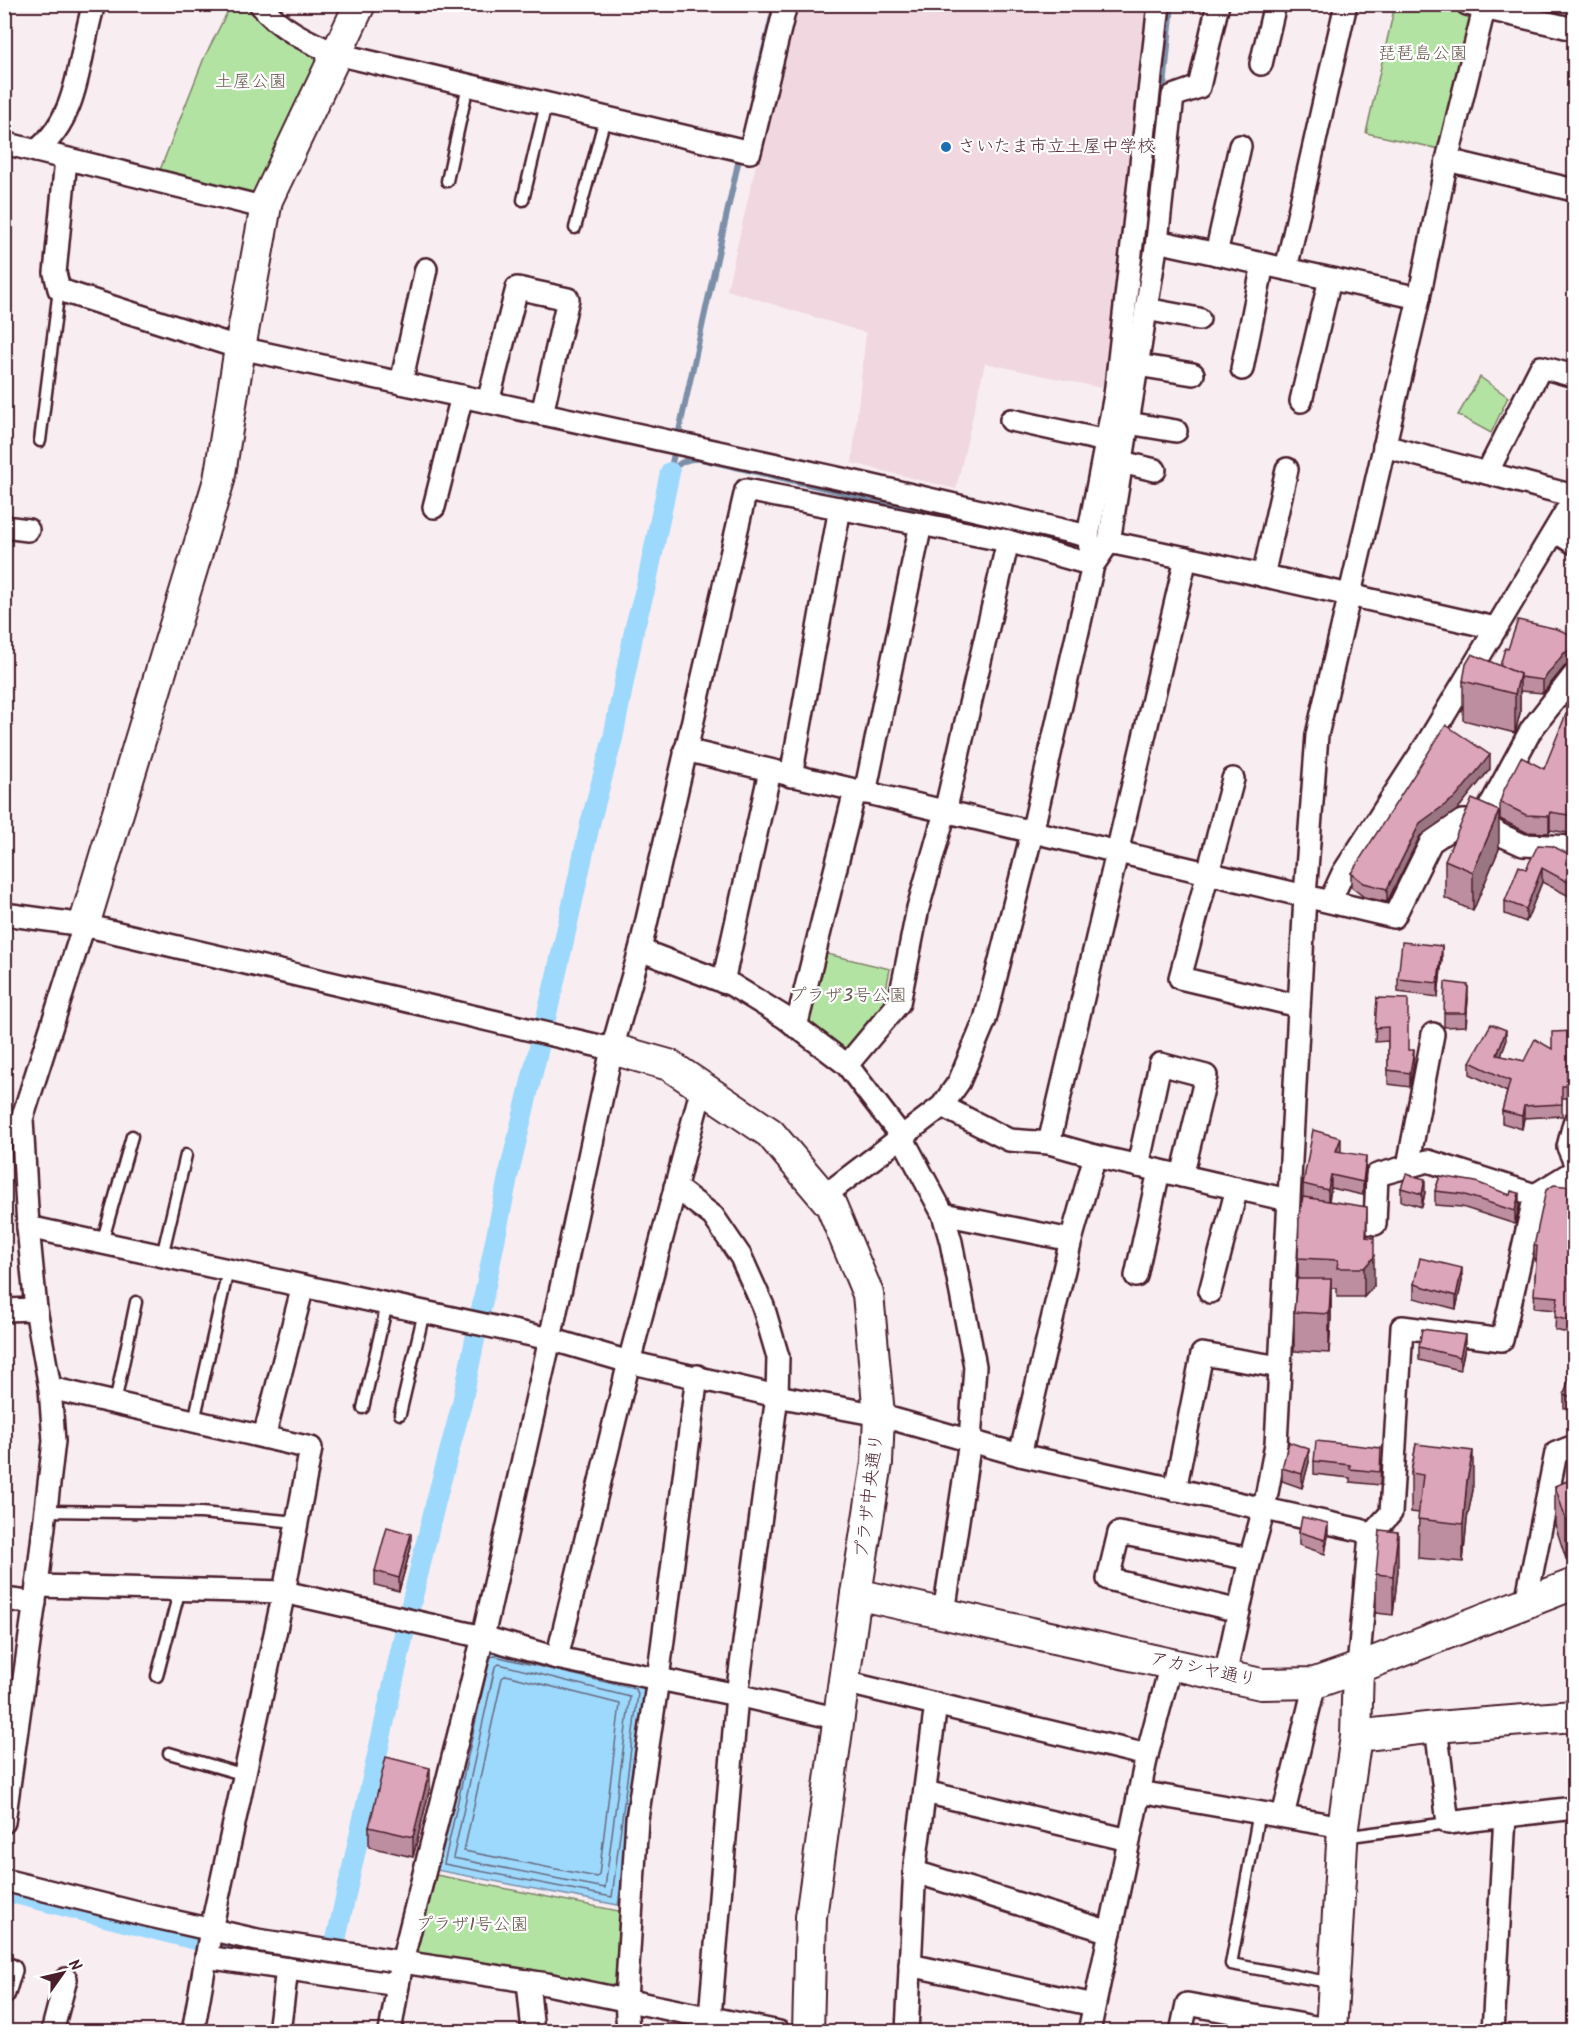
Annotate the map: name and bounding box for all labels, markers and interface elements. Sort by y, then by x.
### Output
park label: 琵琶島公園 [1378,40,1468,69]
park label: 土屋公園 [215,68,287,97]
place label: さいたま市立土屋中学校 [958,133,1155,162]
marker: さいたま市立土屋中学校 [939,140,953,154]
park label: プラザ3号公園 [789,982,907,1011]
street label: プラザ中央通り [848,1432,892,1560]
street label: アカシヤ通り [1147,1645,1259,1695]
park label: プラザ1号公園 [415,1911,529,1940]
north arrow [33,1943,93,2003]
text: N [61,1954,87,1977]

